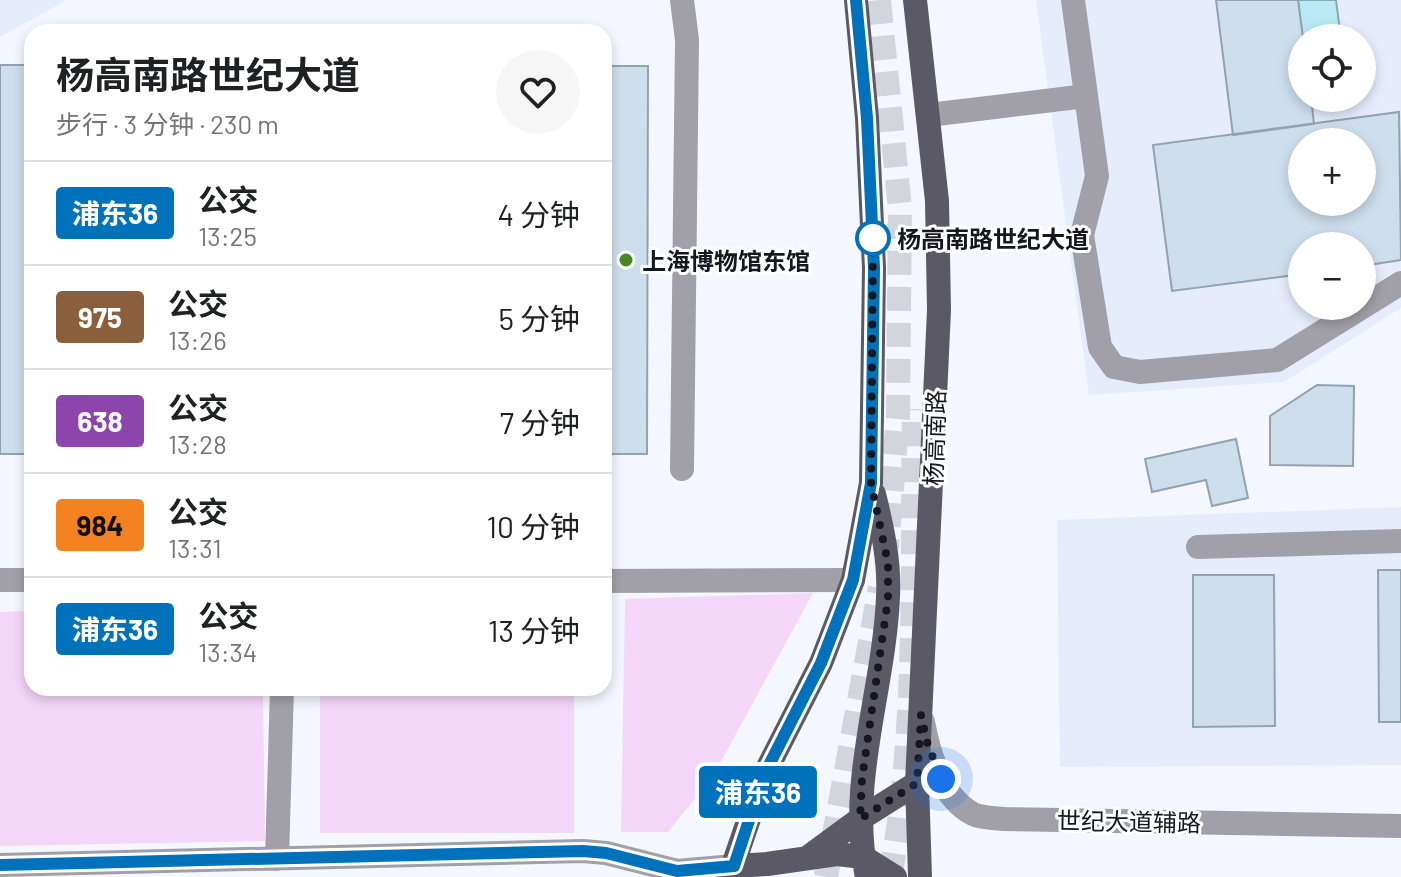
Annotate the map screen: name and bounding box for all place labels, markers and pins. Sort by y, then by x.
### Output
marker: 杨高南路世纪大道 [856,221,890,255]
place label: 杨高南路世纪大道 [897,224,1089,253]
place label: 上海博物馆东馆 [642,246,810,275]
marker: 上海博物馆东馆 [617,251,635,269]

